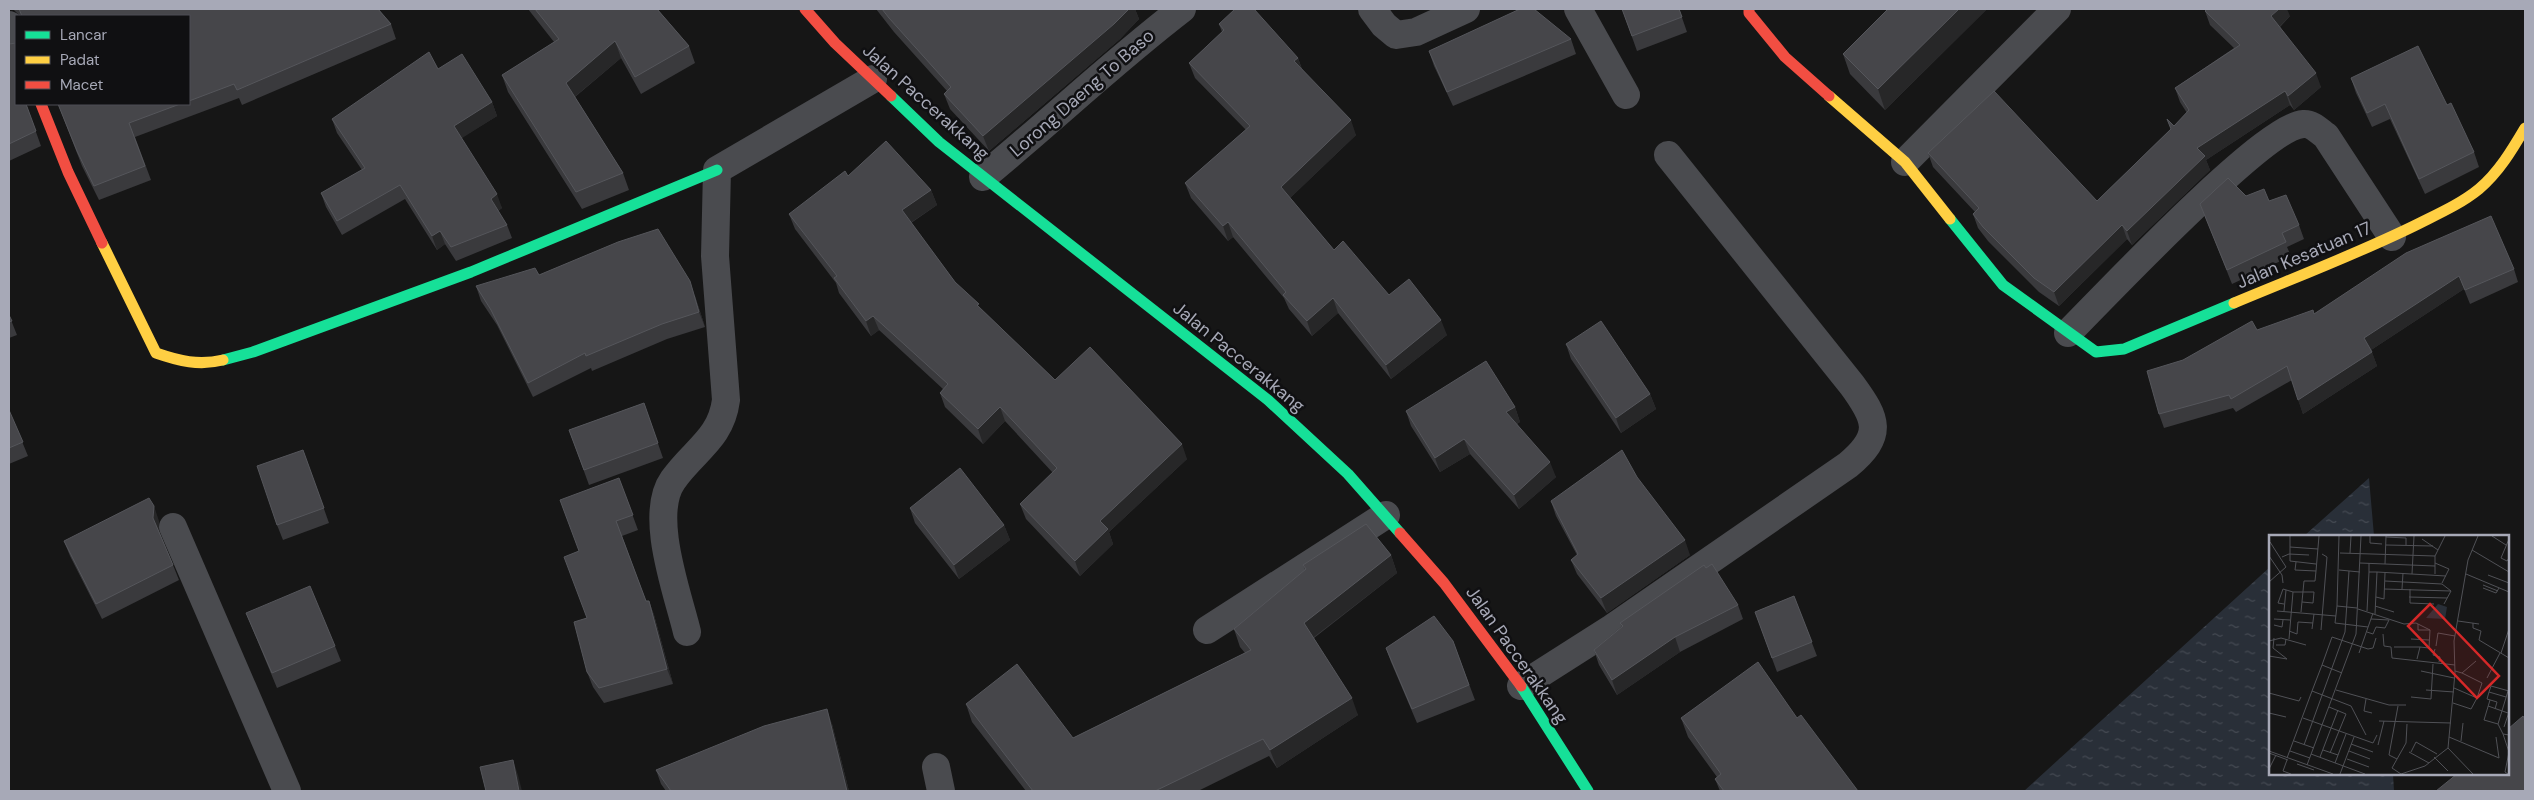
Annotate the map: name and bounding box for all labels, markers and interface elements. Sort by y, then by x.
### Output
legend [15,15,190,105]
street label: Lorong Daeng To Baso [1005,24,1159,162]
text: Lancar [60,25,107,45]
street label: Jalan Paccerakkang [857,39,995,165]
text: Padat [60,50,100,70]
text: Macet [60,75,104,95]
street label: Jalan Kesatuan 17 [2233,216,2375,294]
street label: Jalan Paccerakkang [1168,296,1310,418]
inset map [2269,535,2509,775]
street label: Jalan Paccerakkang [1460,581,1574,729]

